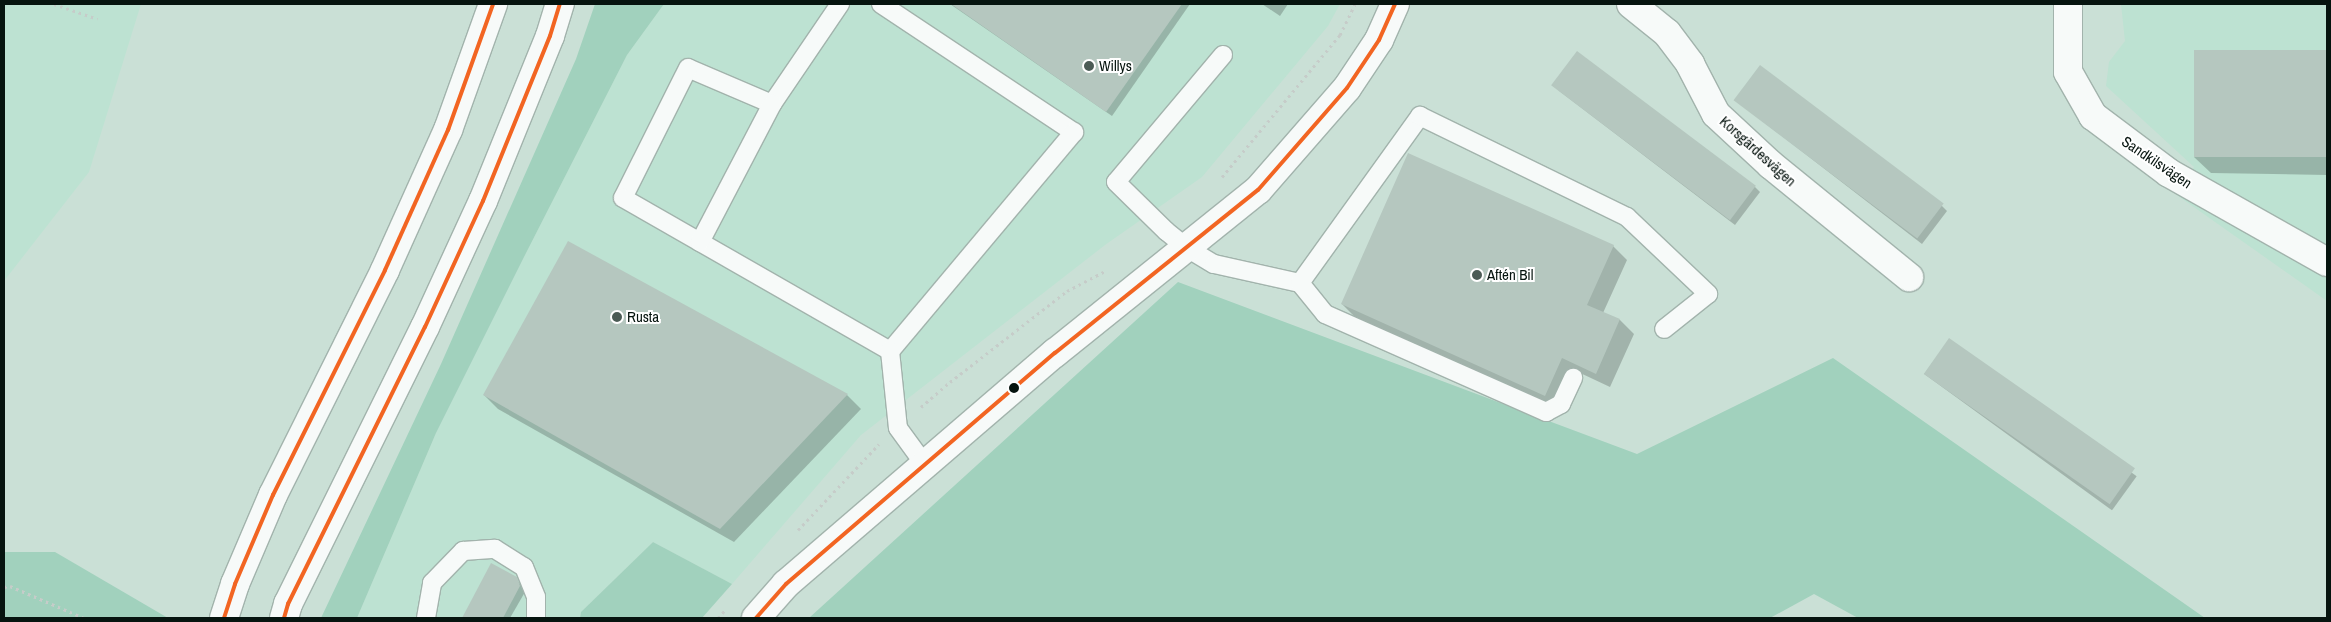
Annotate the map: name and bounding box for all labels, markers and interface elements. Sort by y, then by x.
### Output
place label: Willys [1099,57,1132,75]
marker: Willys [1083,60,1095,72]
street label: Korsgärdesvägen [1716,112,1800,190]
street label: Sandkilsvägen [2119,132,2195,192]
place label: Aftén Bil [1487,266,1533,284]
marker: Aftén Bil [1471,269,1483,281]
place label: Rusta [627,308,659,326]
marker: Rusta [611,311,623,323]
unlabelled marker [1009,383,1019,393]

